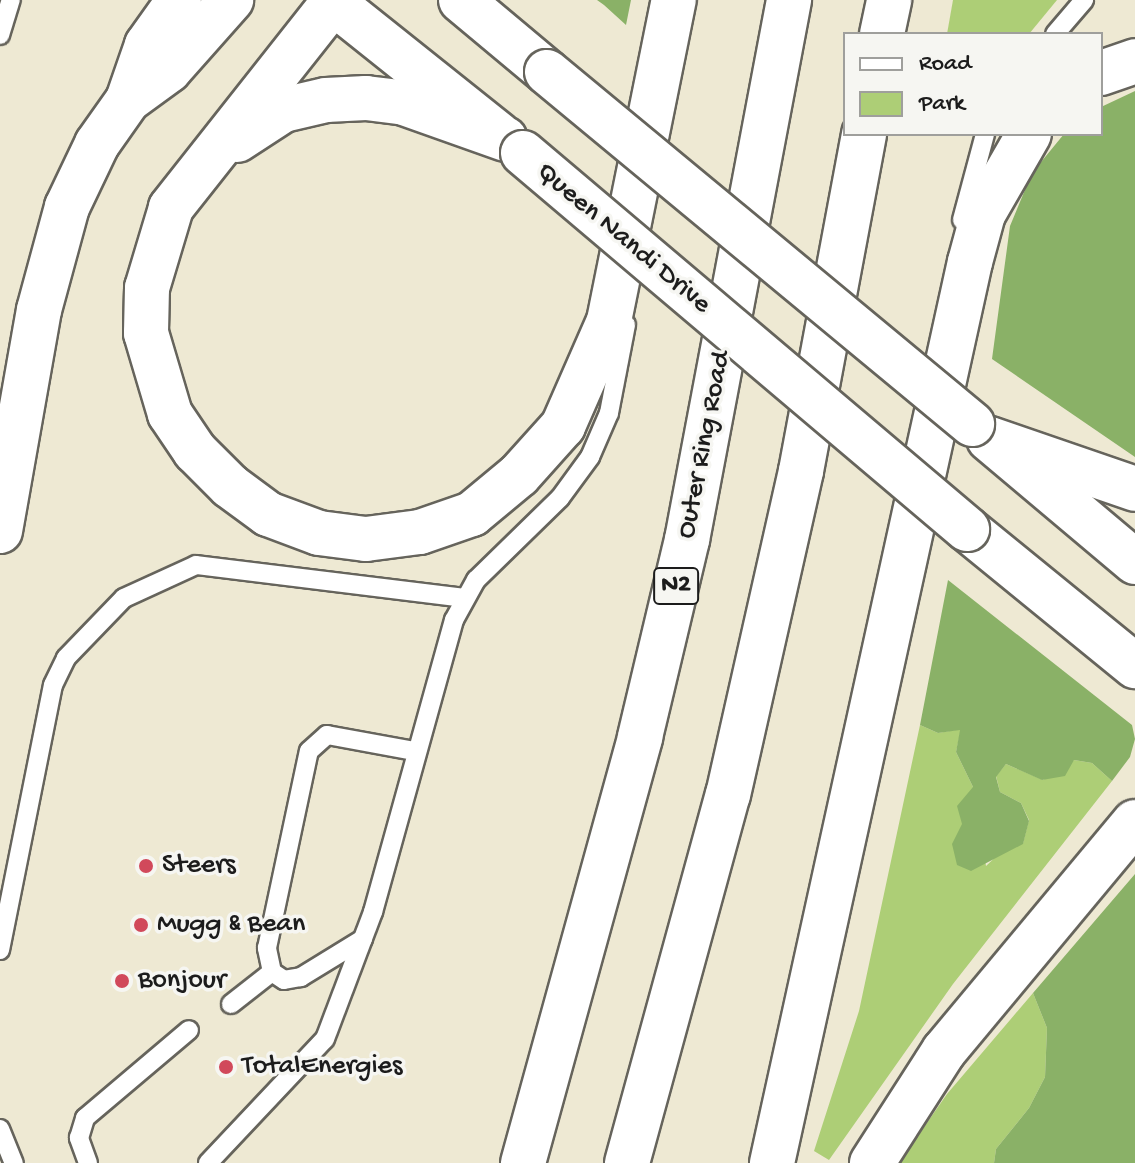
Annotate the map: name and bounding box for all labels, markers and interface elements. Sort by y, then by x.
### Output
legend [843,32,1103,136]
text: Road [919,50,971,79]
text: Park [919,90,965,119]
street label: Queen Nandi Drive [529,156,717,322]
street label: Outer Ring Road [670,348,740,542]
road number: N2 [652,564,700,608]
place label: Steers [162,849,236,883]
marker: Steers [137,857,155,875]
place label: Mugg & Bean [157,908,305,942]
marker: Mugg & Bean [132,916,150,934]
place label: Bonjour [138,964,226,998]
marker: Bonjour [113,972,131,990]
place label: TotalEnergies [242,1050,402,1084]
marker: TotalEnergies [217,1058,235,1076]

